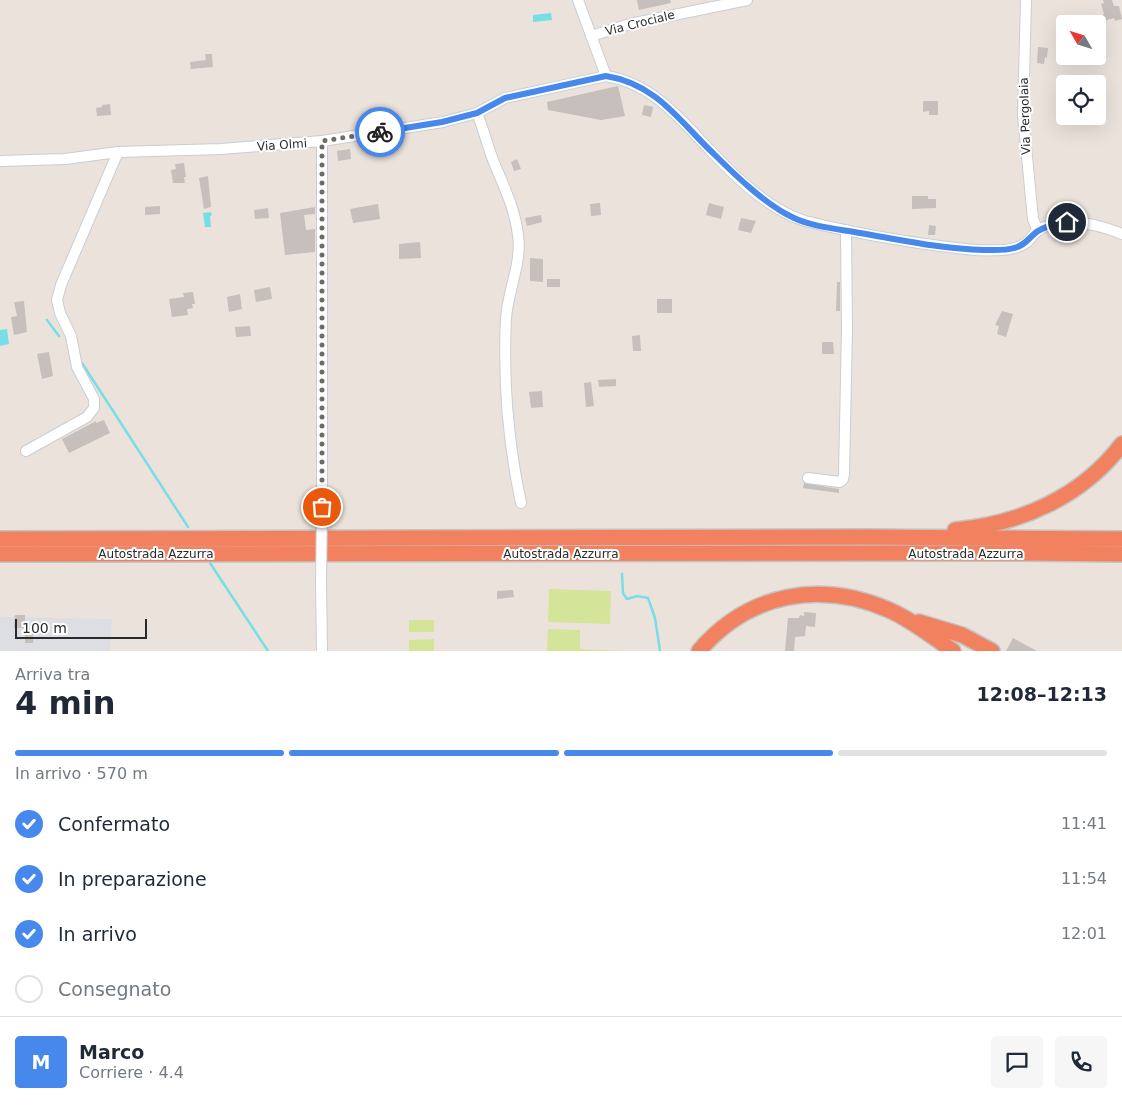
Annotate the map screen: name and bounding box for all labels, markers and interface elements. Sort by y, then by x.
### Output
street label: Via Crociale [604,8,676,38]
north arrow [1056,15,1106,65]
map controls [1056,15,1106,125]
button: locate [1056,75,1106,125]
street label: Via Pergolaia [1017,77,1033,155]
courier [355,107,405,157]
icon: bike [366,118,394,146]
street label: Via Olmi [256,136,308,154]
pin [1046,201,1088,243]
icon: home [1053,208,1081,236]
pin [301,486,343,528]
icon: bag [308,493,336,521]
street label: Autostrada Azzurra [98,547,214,561]
street label: Autostrada Azzurra [503,547,619,561]
street label: Autostrada Azzurra [908,547,1024,561]
scale bar [15,616,148,639]
text: 100 m [22,620,67,636]
text: Arriva tra [15,665,90,684]
text: 12:08–12:13 [977,683,1107,705]
text: 4 min [15,684,116,722]
text: In arrivo · 570 m [15,764,148,783]
icon: check [15,810,43,838]
text: Confermato [58,813,170,835]
text: 11:41 [1061,814,1107,833]
icon: check [15,865,43,893]
text: In preparazione [58,868,207,890]
text: 11:54 [1061,869,1107,888]
icon: check [15,920,43,948]
text: In arrivo [58,923,137,945]
text: 12:01 [1061,924,1107,943]
text: Consegnato [58,978,171,1000]
button: chat [991,1036,1043,1088]
button: phone [1055,1036,1107,1088]
text: Marco [79,1041,144,1063]
text: M [32,1051,50,1073]
text: Corriere · 4.4 [79,1063,184,1082]

